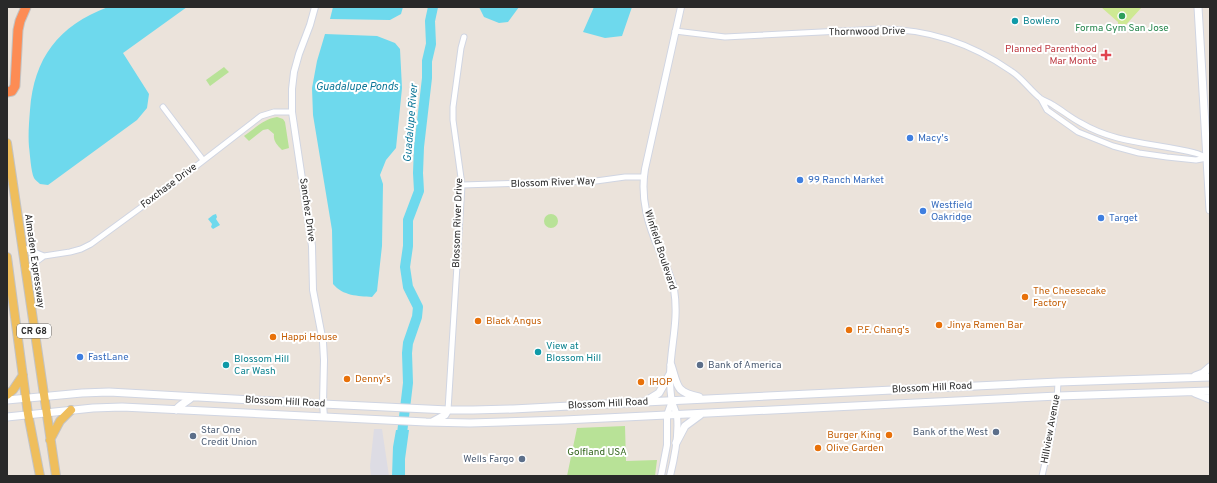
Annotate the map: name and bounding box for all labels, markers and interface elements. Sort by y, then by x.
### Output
marker: Forma Gym San Jose [1117,11,1127,21]
place label: Bowlero [1023,15,1060,28]
marker: Bowlero [1010,16,1020,26]
place label: Forma Gym San Jose [1075,22,1169,35]
street label: Thornwood Drive [829,25,905,39]
place label: Planned Parenthood Mar Monte [1005,43,1097,68]
marker: Planned Parenthood Mar Monte [1100,49,1112,61]
water label: Guadalupe Ponds [316,80,399,94]
water label: Guadalupe River [401,82,421,163]
place label: Macy's [918,132,949,145]
marker: Macy's [905,133,915,143]
street label: Foxchase Drive [138,161,200,211]
place label: 99 Ranch Market [808,174,884,187]
street label: Blossom River Way [510,175,596,191]
marker: 99 Ranch Market [795,175,805,185]
street label: Sanchez Drive [296,177,318,243]
street label: Blossom River Drive [450,178,466,268]
place label: Westfield Oakridge [931,199,972,224]
marker: Westfield Oakridge [918,206,928,216]
street label: Winfield Boulevard [641,208,679,292]
place label: Target [1109,212,1138,225]
street label: Almaden Expressway [21,213,47,309]
marker: Target [1096,213,1106,223]
place label: The Cheesecake Factory [1033,285,1106,310]
marker: The Cheesecake Factory [1020,292,1030,302]
place label: Black Angus [486,315,542,328]
marker: Black Angus [473,316,483,326]
place label: Jinya Ramen Bar [947,319,1023,332]
marker: Jinya Ramen Bar [934,320,944,330]
road number: CR G8 [17,324,51,338]
place label: P.F. Chang's [857,324,910,337]
marker: P.F. Chang's [844,325,854,335]
place label: Happi House [281,331,337,344]
marker: Happi House [268,332,278,342]
place label: View at Blossom Hill [546,340,601,365]
marker: View at Blossom Hill [533,347,543,357]
place label: FastLane [88,351,129,364]
marker: FastLane [75,352,85,362]
place label: Blossom Hill Car Wash [234,353,289,378]
place label: Bank of America [708,359,782,372]
marker: Blossom Hill Car Wash [221,360,231,370]
marker: Bank of America [695,360,705,370]
place label: Denny's [355,373,391,386]
marker: Denny's [342,374,352,384]
place label: IHOP [649,376,672,389]
marker: IHOP [636,377,646,387]
street label: Blossom Hill Road [891,379,973,397]
street label: Blossom Hill Road [244,393,326,411]
street label: Hillview Avenue [1038,393,1064,465]
street label: Blossom Hill Road [567,395,649,413]
place label: Star One Credit Union [201,424,257,449]
place label: Bank of the West [913,426,988,439]
marker: Bank of the West [991,427,1001,437]
place label: Burger King [827,429,881,442]
marker: Burger King [884,430,894,440]
marker: Star One Credit Union [188,431,198,441]
place label: Olive Garden [826,442,884,455]
marker: Olive Garden [813,443,823,453]
park label: Golfland USA [567,446,627,459]
place label: Wells Fargo [463,453,514,466]
marker: Wells Fargo [517,454,527,464]

